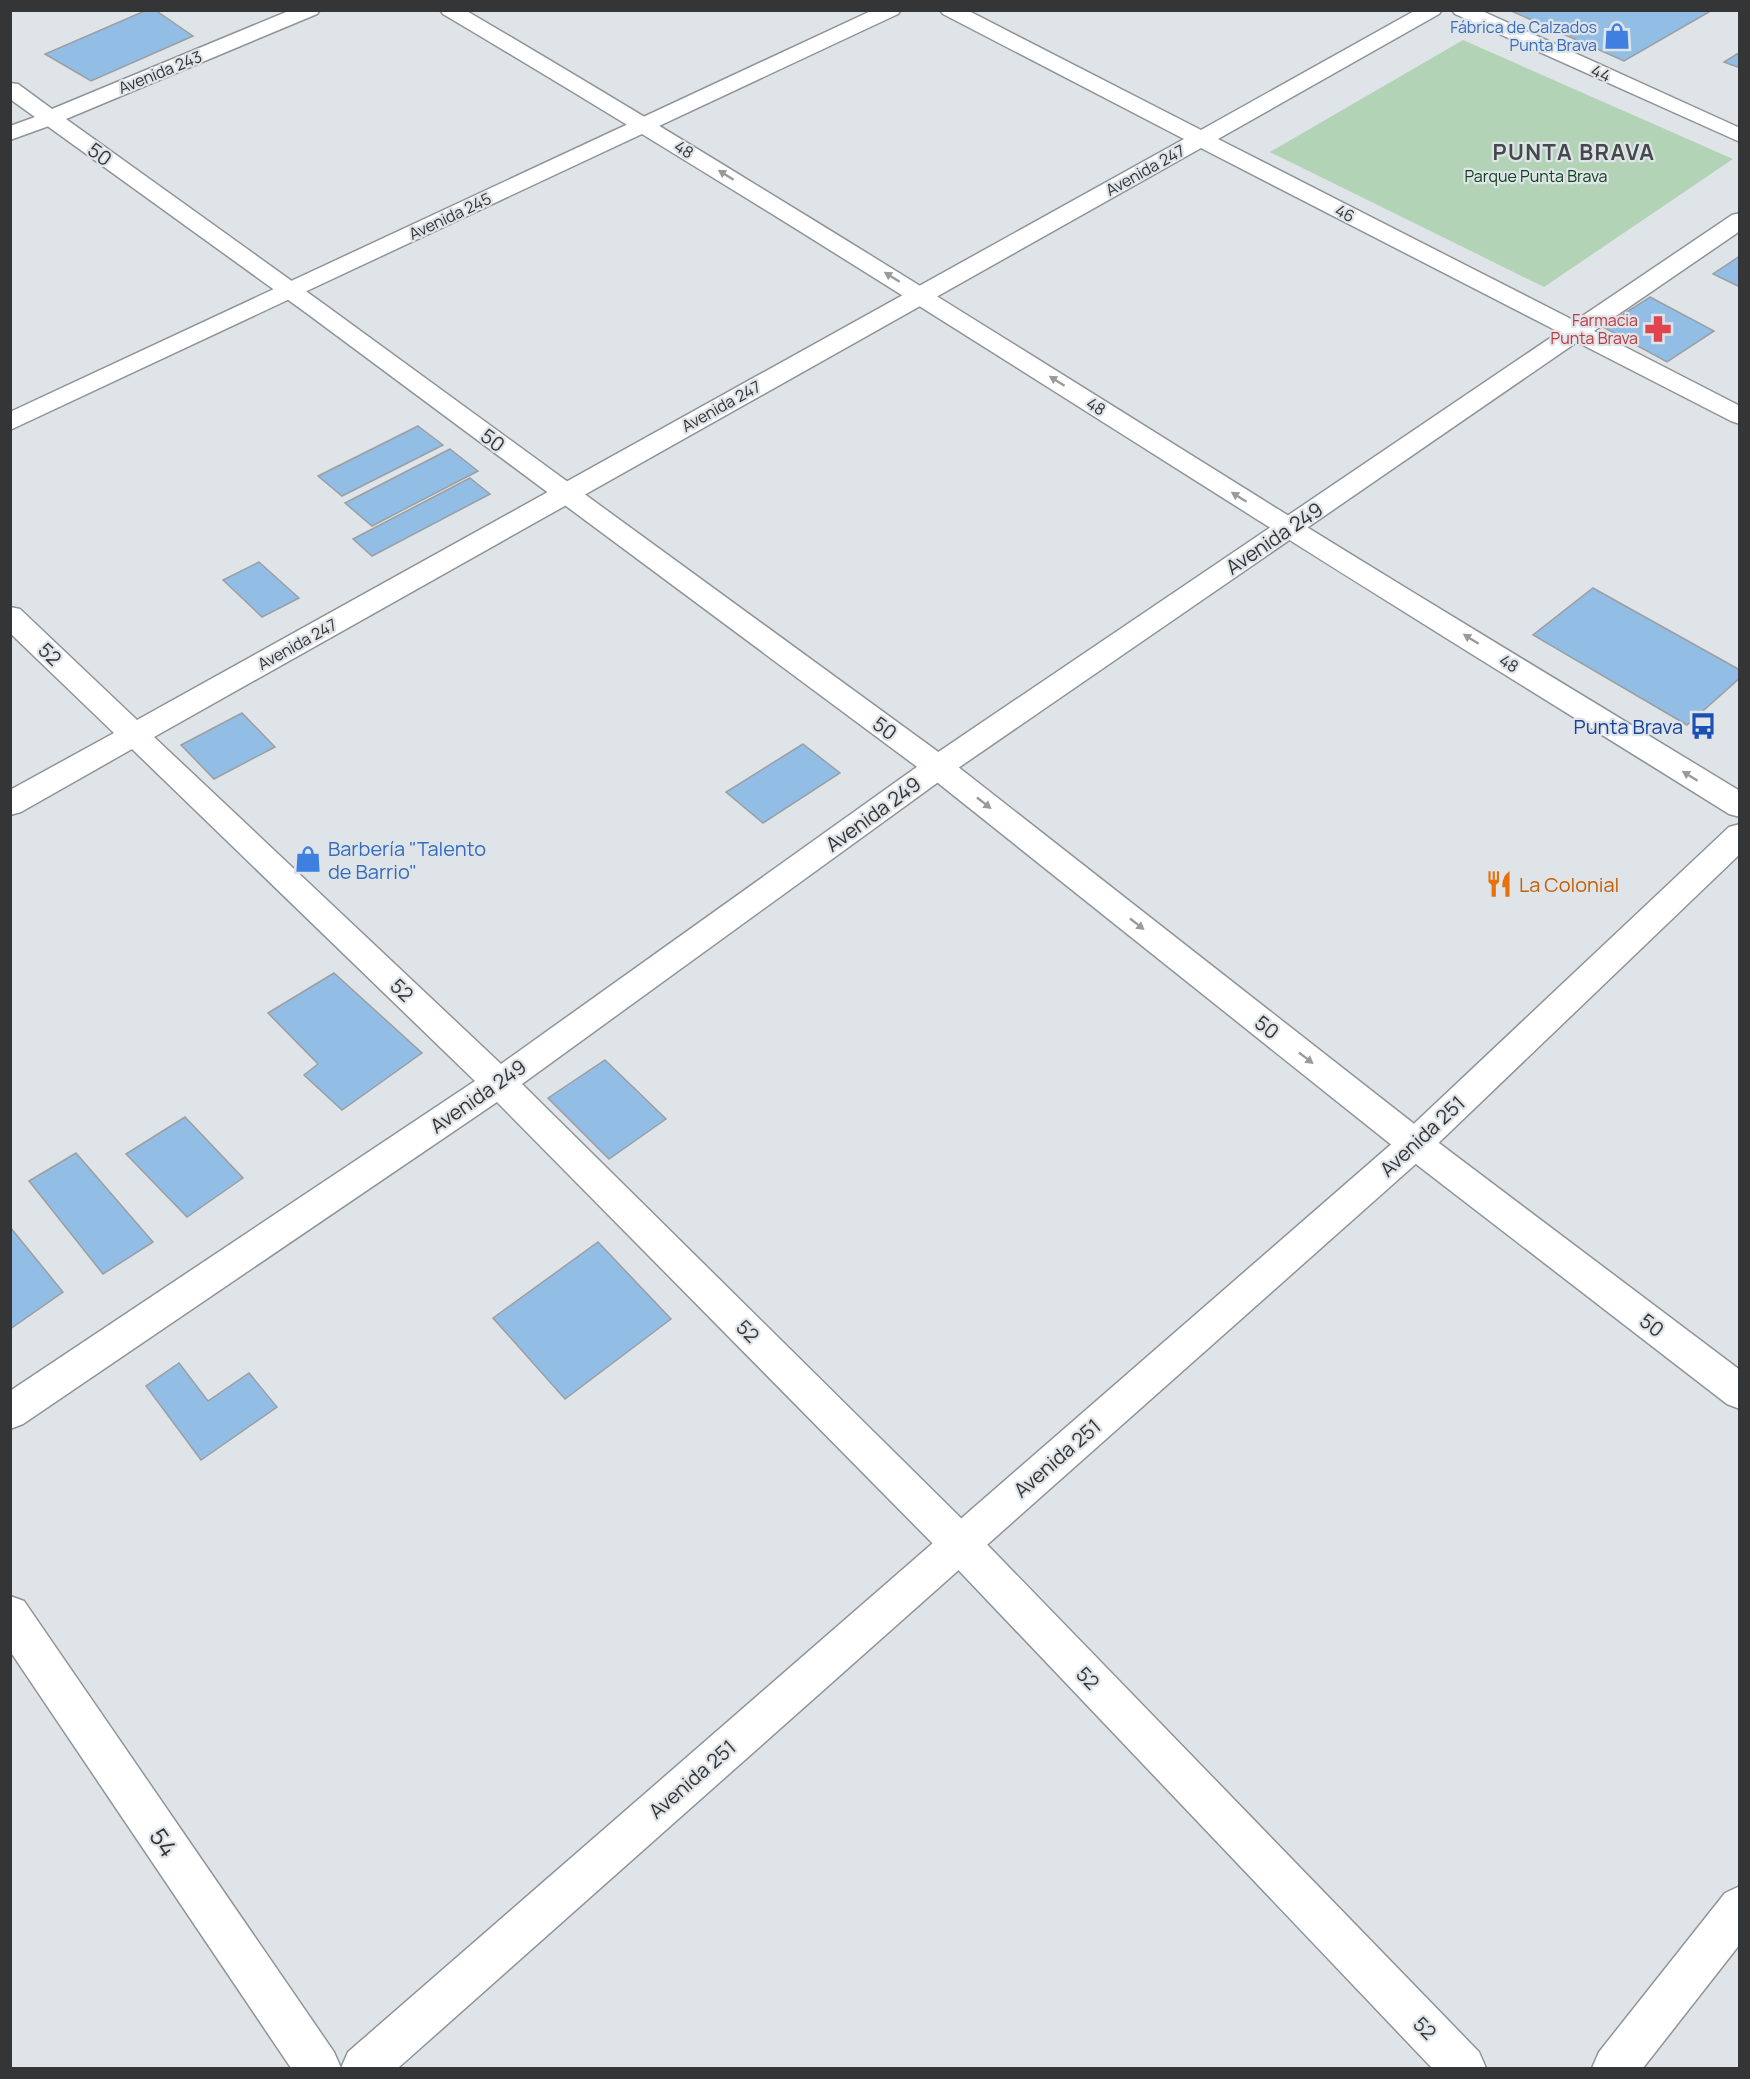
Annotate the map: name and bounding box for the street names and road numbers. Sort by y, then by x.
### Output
street label: Avenida 243 [115,45,205,99]
street label: 44 [1588,59,1614,87]
street label: 48 [670,135,698,163]
street label: 50 [82,136,118,172]
street label: Avenida 247 [1101,139,1189,201]
street label: Avenida 245 [405,187,495,245]
street label: 46 [1331,199,1359,227]
street label: Avenida 247 [677,375,765,437]
street label: 48 [1082,392,1110,420]
street label: 50 [475,422,511,458]
street label: Avenida 249 [1220,496,1328,580]
street label: Avenida 247 [253,613,341,675]
street label: 52 [33,637,67,671]
street label: 48 [1495,649,1523,677]
street label: 50 [867,710,903,746]
street label: Avenida 249 [820,770,926,858]
street label: 52 [385,973,419,1007]
street label: 50 [1249,1009,1285,1045]
street label: Avenida 249 [425,1053,531,1139]
street label: Avenida 251 [1374,1090,1470,1182]
street label: 50 [1634,1307,1670,1343]
street label: 52 [731,1314,765,1348]
street label: Avenida 251 [1008,1413,1106,1503]
street label: 52 [1071,1661,1105,1695]
street label: Avenida 251 [643,1734,741,1824]
street label: 54 [142,1821,186,1863]
street label: 52 [1408,2011,1442,2045]

